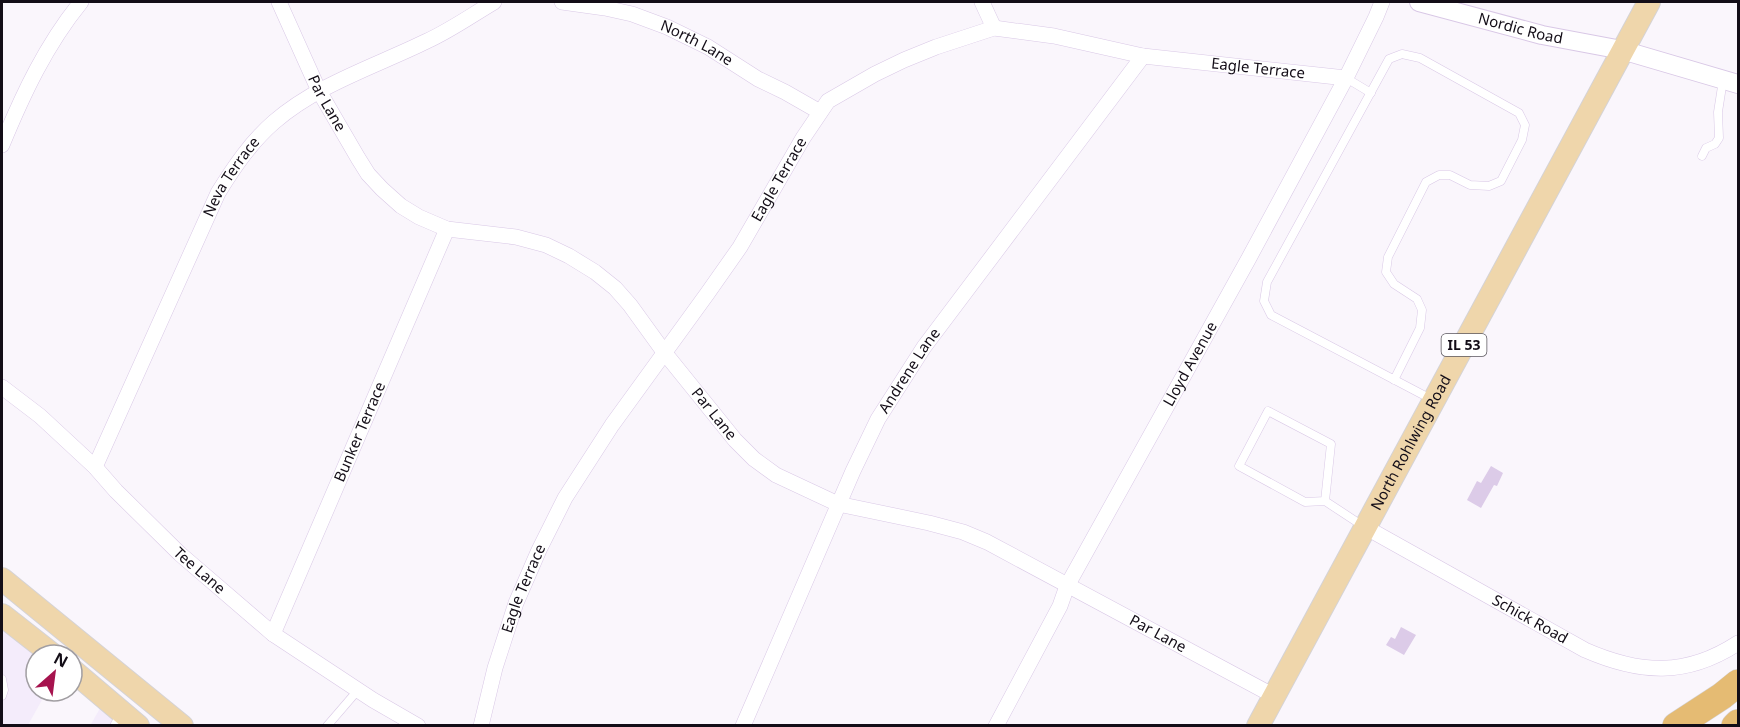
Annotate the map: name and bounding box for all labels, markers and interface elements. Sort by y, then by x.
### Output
street label: Nordic Road [1476,7,1565,48]
street label: North Lane [658,15,737,69]
street label: Eagle Terrace [1210,52,1306,82]
street label: Par Lane [304,72,351,135]
street label: Neva Terrace [198,132,263,220]
street label: Eagle Terrace [746,133,810,225]
street label: Lloyd Avenue [1158,318,1221,410]
street label: Andrene Lane [873,323,944,417]
road number: IL 53 [1442,334,1486,356]
street label: North Rohlwing Road [1365,371,1455,513]
street label: Bunker Terrace [329,378,389,485]
street label: Par Lane [688,383,742,444]
street label: Eagle Terrace [496,540,549,635]
street label: Tee Lane [170,542,230,598]
street label: Schick Road [1489,589,1572,648]
street label: Par Lane [1126,609,1190,656]
north arrow [24,643,84,703]
text: N [50,647,72,673]

